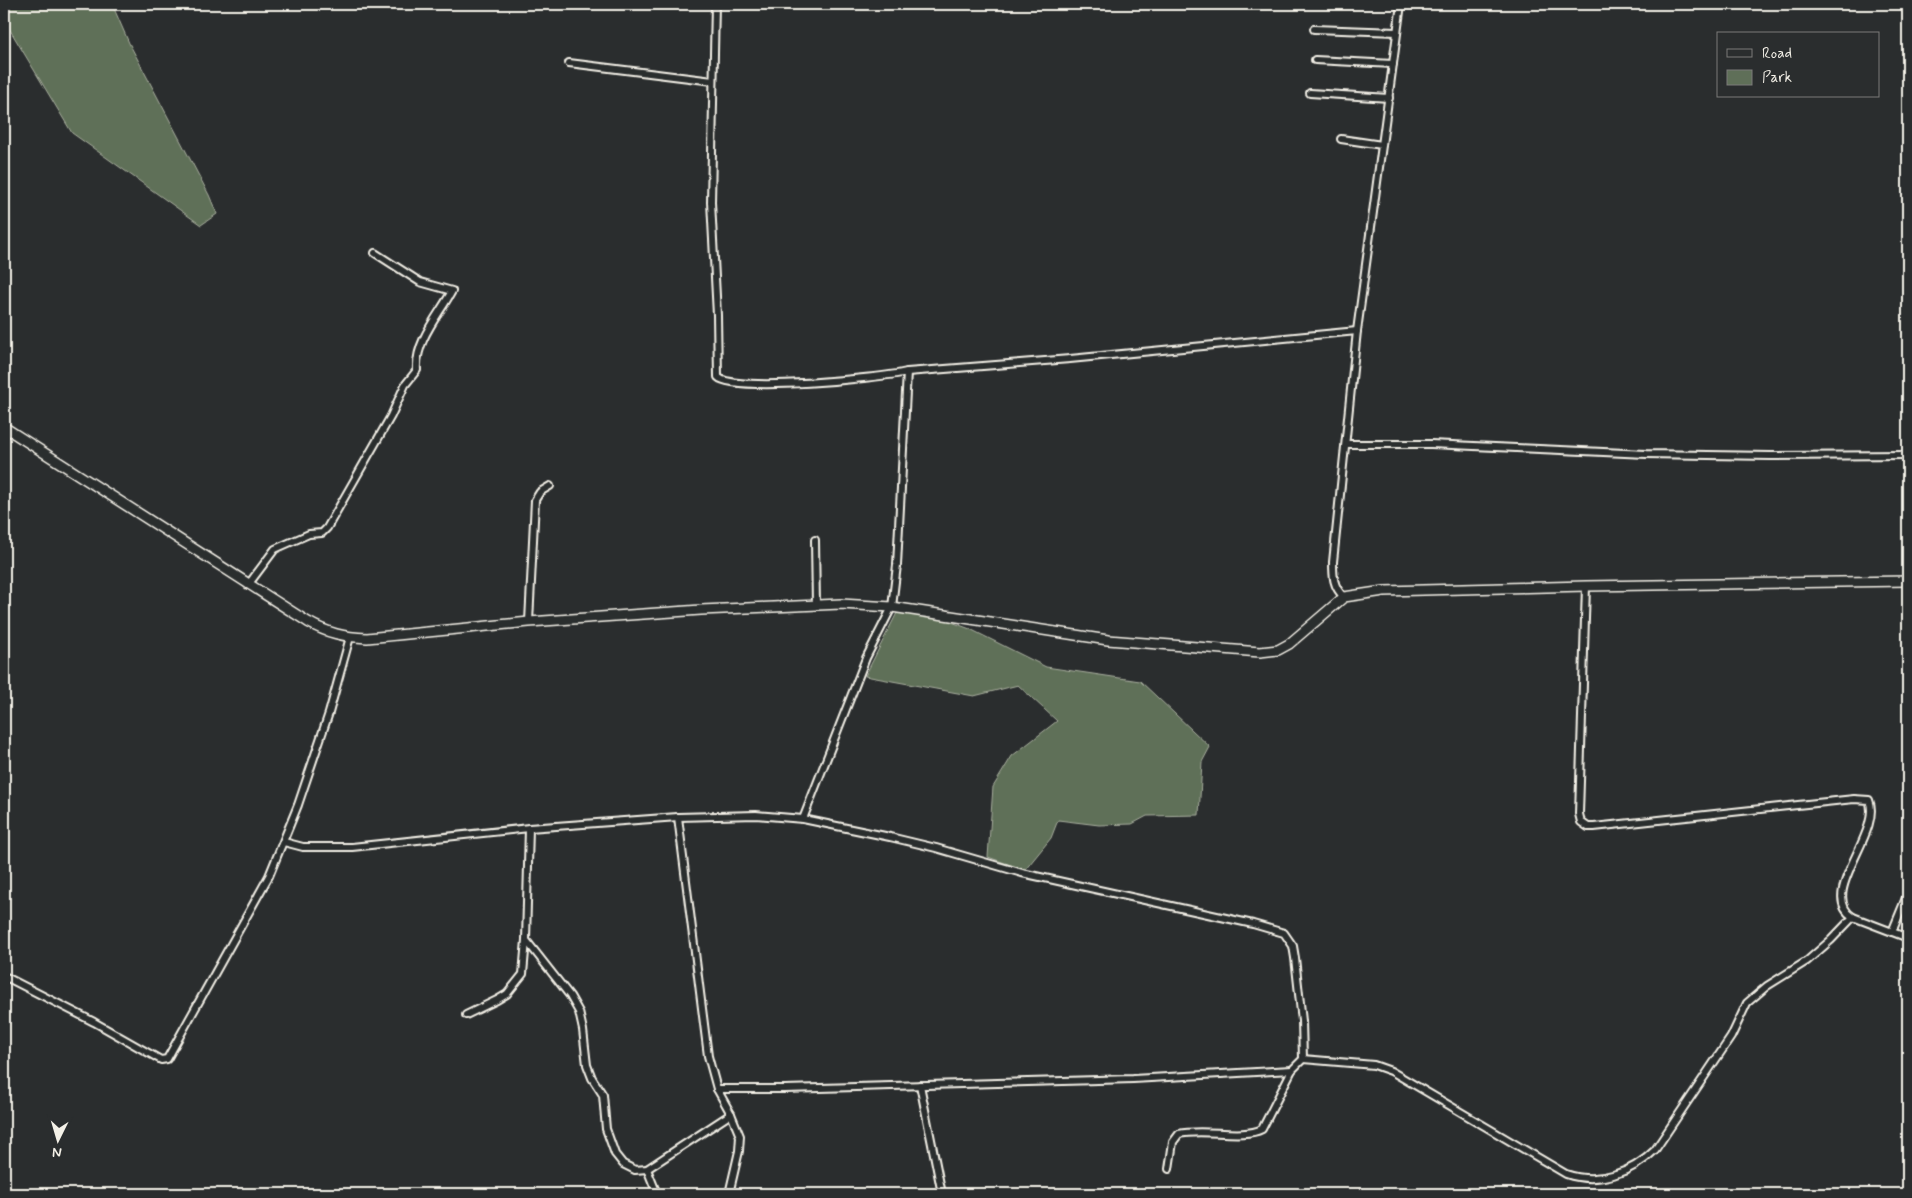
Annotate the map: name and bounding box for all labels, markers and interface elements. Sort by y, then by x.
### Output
legend [1717,32,1880,98]
text: Road [1762,44,1792,64]
text: Park [1762,68,1792,88]
north arrow [32,1116,82,1166]
text: N [52,1143,62,1161]

